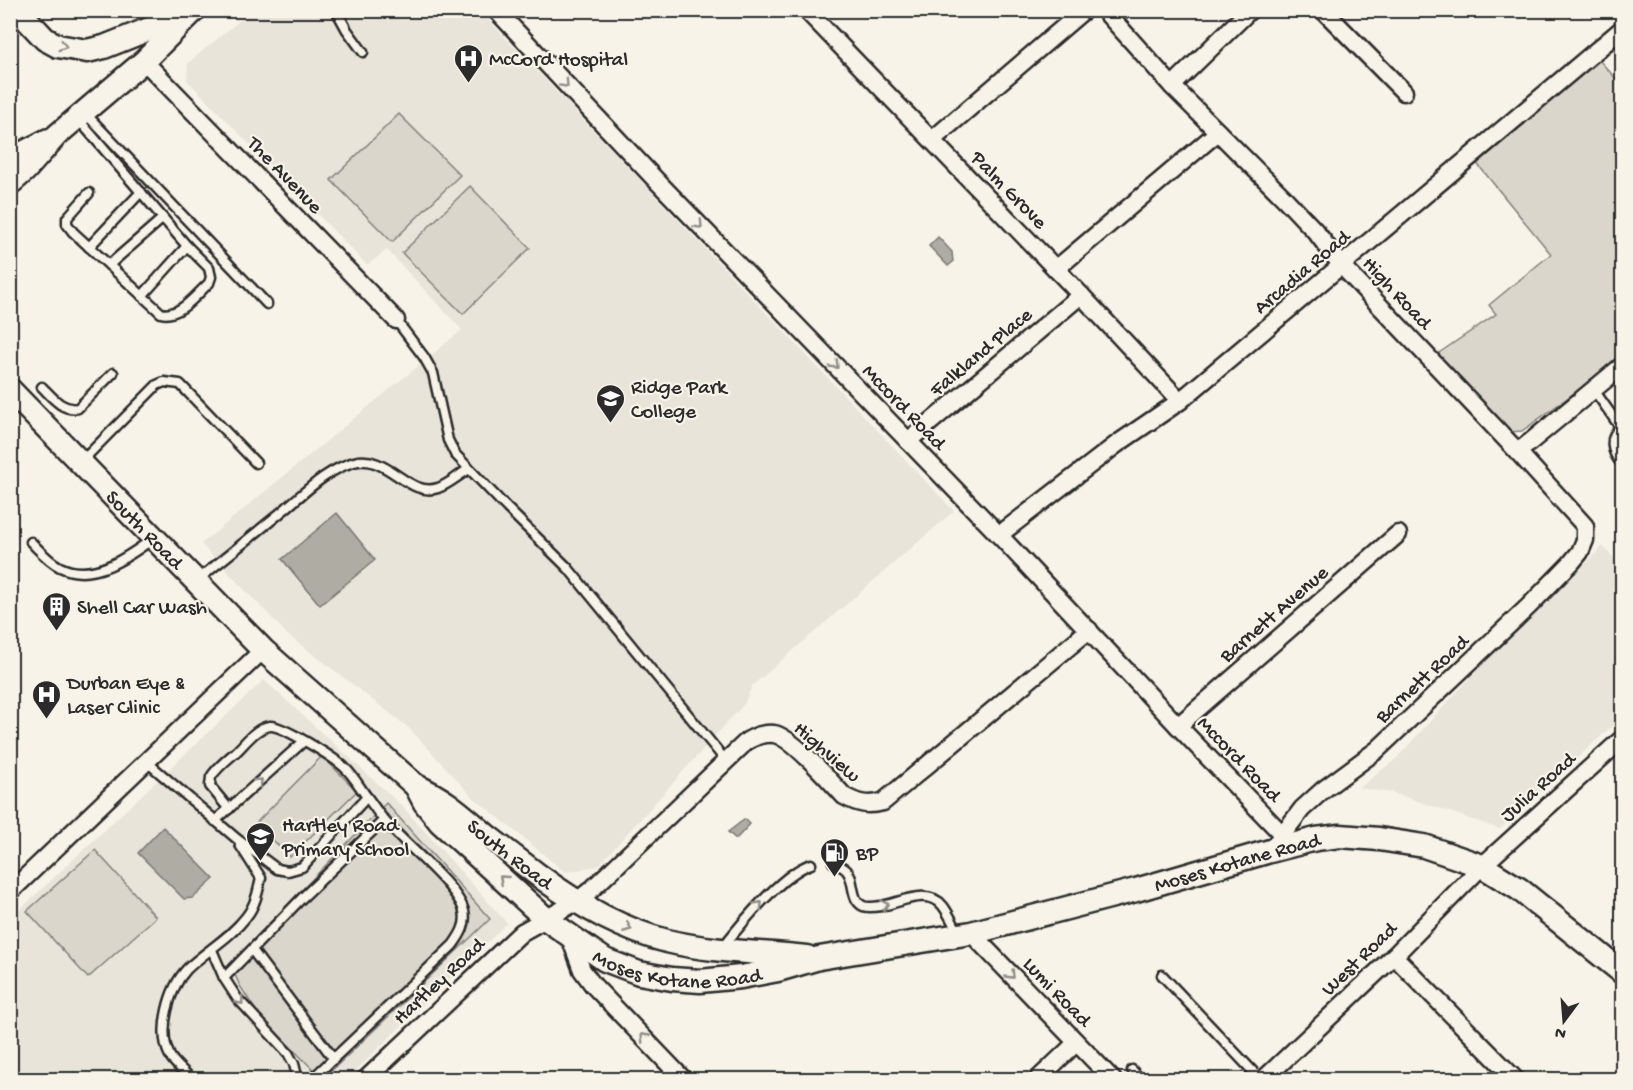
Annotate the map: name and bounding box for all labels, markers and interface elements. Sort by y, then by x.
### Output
one-way arrow [57,39,68,51]
hospital icon: McCord Hospital [452,42,484,84]
place label: McCord Hospital [489,49,628,74]
one-way arrow [558,77,569,87]
street label: The Avenue [240,132,327,221]
street label: Palm Grove [963,146,1052,237]
one-way arrow [692,217,703,228]
street label: Arcadia Road [1250,225,1358,321]
street label: High Road [1355,253,1437,337]
street label: Falkland Place [925,303,1039,404]
one-way arrow [827,358,838,369]
street label: Mccord Road [855,360,951,458]
place label: Ridge Park College [631,377,729,426]
school or university icon: Ridge Park College [594,382,626,424]
street label: South Road [99,486,188,578]
street label: Barnett Avenue [1215,561,1336,670]
building icon: Shell Car Wash [40,590,72,632]
place label: Shell Car Wash [77,597,207,622]
street label: Barnett Road [1371,630,1477,731]
place label: Durban Eye & Laser Clinic [65,673,185,722]
hospital icon: Durban Eye & Laser Clinic [30,678,62,720]
street label: Mccord Road [1190,712,1286,810]
street label: Highview [787,718,865,790]
street label: Julia Road [1497,747,1583,829]
one-way arrow [252,778,263,789]
place label: Hartley Road Primary School [281,815,409,864]
street label: South Road [460,815,557,898]
school or university icon: Hartley Road Primary School [245,820,277,862]
street label: Moses Kotane Road [1152,829,1325,900]
fuel station icon: BP [819,836,851,878]
place label: BP [855,843,879,868]
one-way arrow [498,876,509,887]
one-way arrow [880,899,890,912]
one-way arrow [751,902,762,913]
street label: West Road [1317,917,1405,1003]
one-way arrow [622,921,633,933]
street label: Hartley Road [389,933,493,1031]
street label: Moses Kotane Road [586,946,766,997]
street label: Lumi Road [1016,953,1096,1035]
one-way arrow [1004,968,1015,978]
north arrow [1534,991,1594,1051]
one-way arrow [233,994,244,1005]
text: N [1553,1021,1568,1043]
one-way arrow [640,1034,651,1045]

